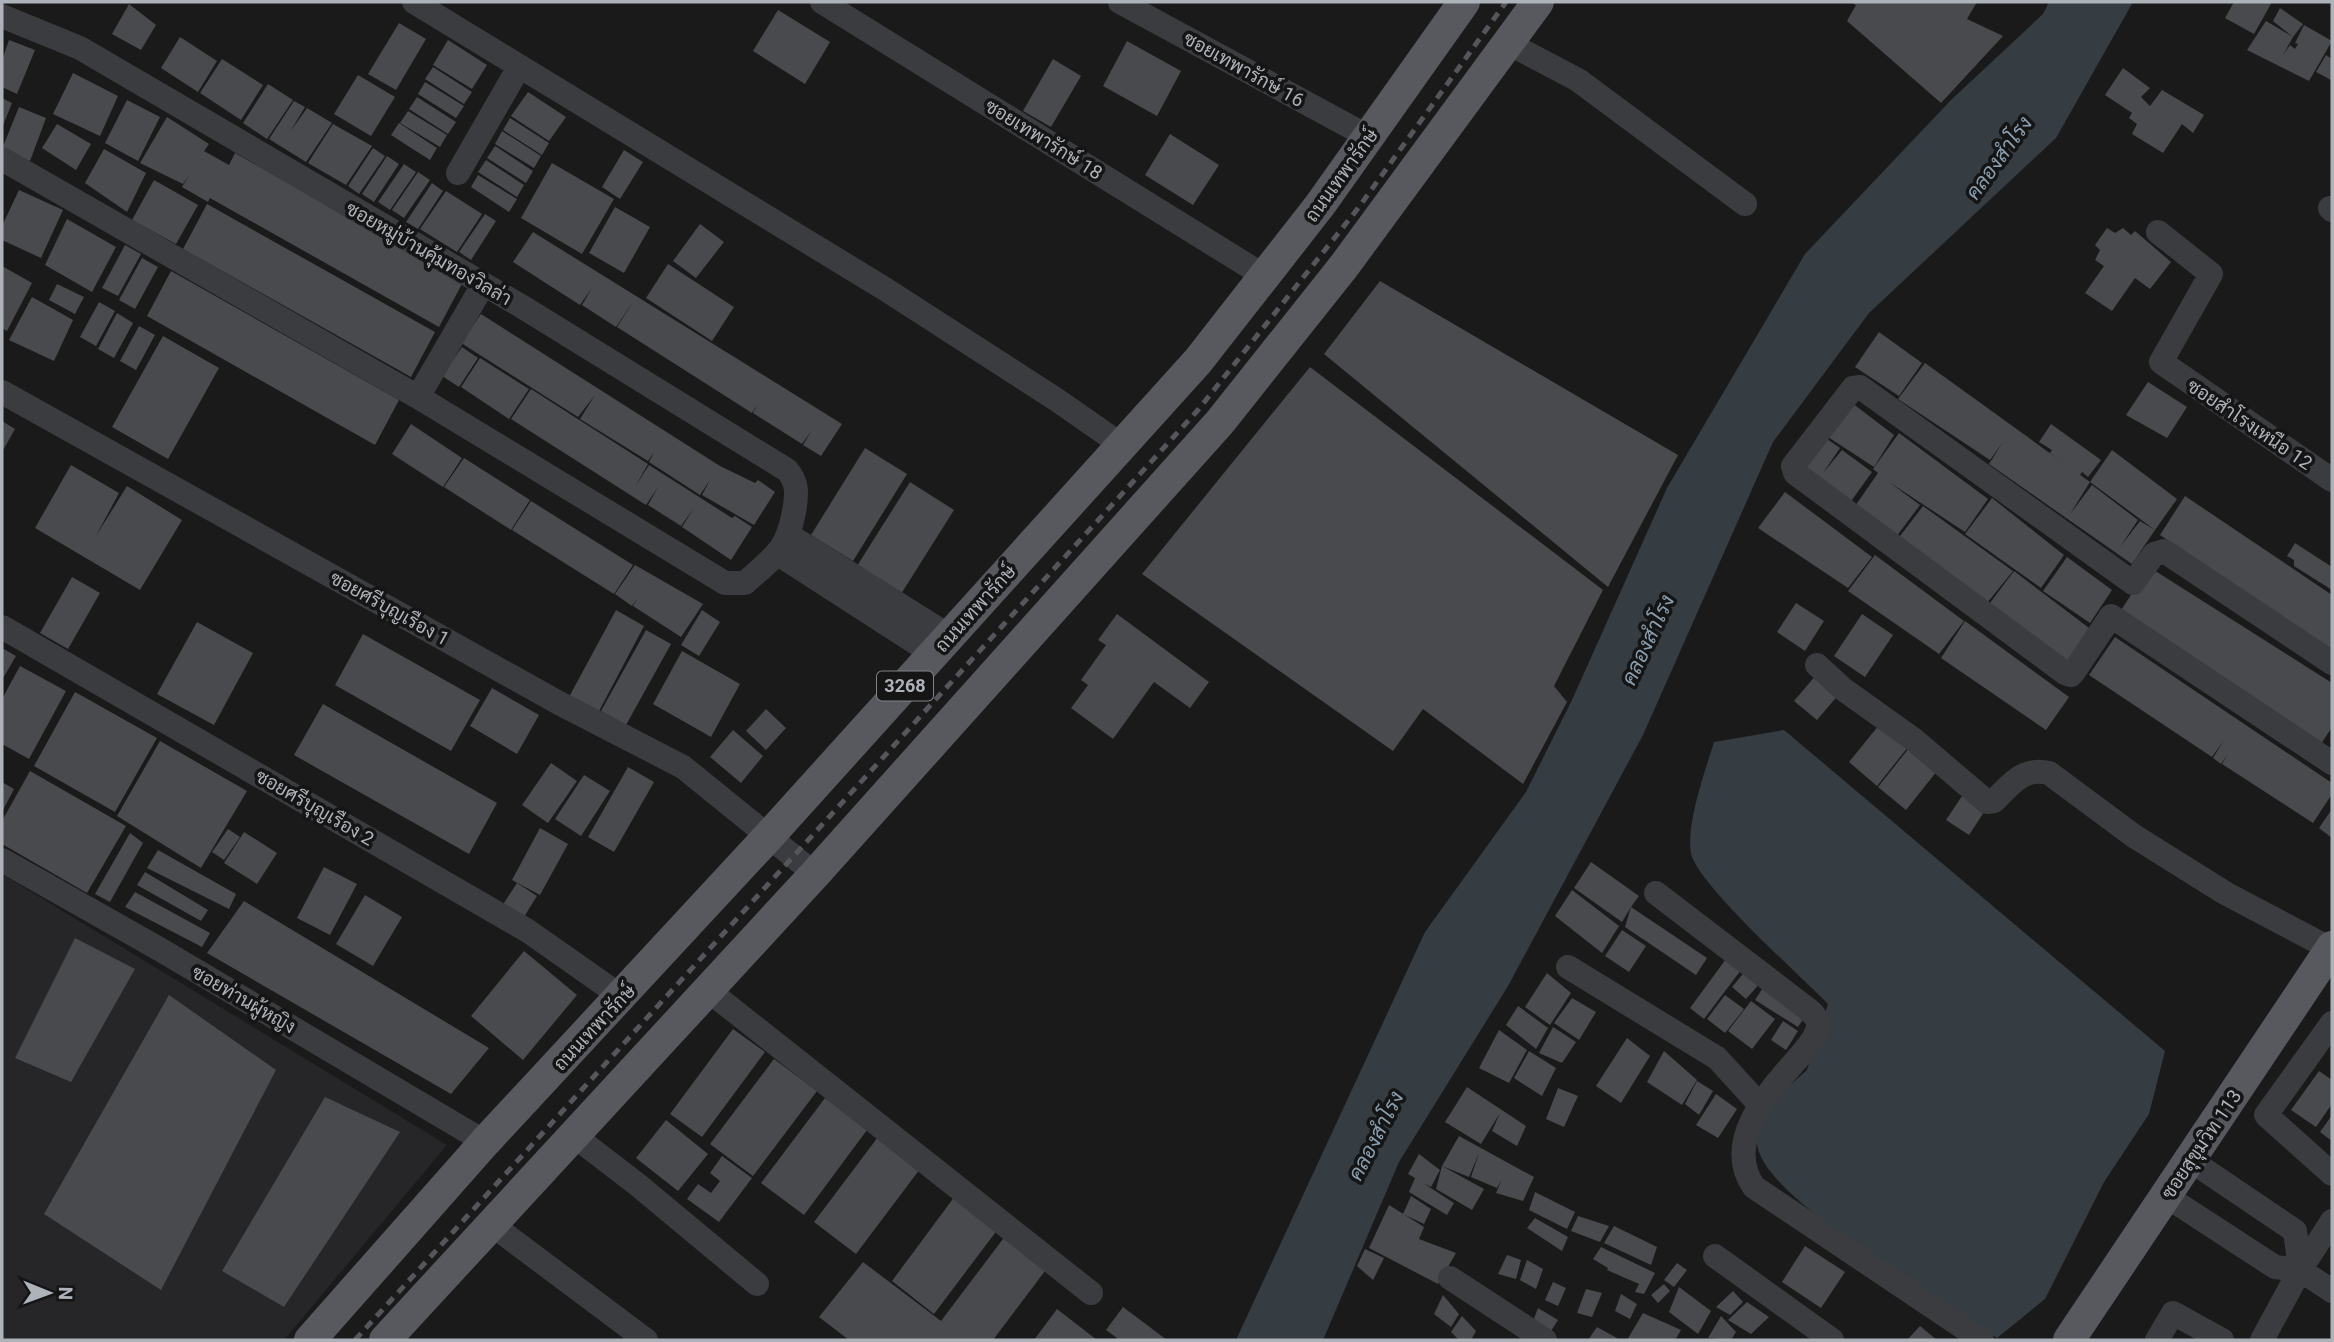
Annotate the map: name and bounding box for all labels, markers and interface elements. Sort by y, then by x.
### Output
street label: ซอยเทพารักษ์ 16 [1180,26,1308,112]
street label: ซอยเทพารักษ์ 18 [981,93,1107,185]
water label: คลองสำโรง [1960,111,2037,204]
street label: ถนนเทพารักษ์ [1299,123,1384,226]
street label: ซอยหมู่บ้านคุ้มทองวิลล่า [341,197,516,312]
street label: ซอยสำโรงเหนือ 12 [2183,373,2317,475]
street label: ถนนเทพารักษ์ [929,558,1021,657]
street label: ซอยศรีบุญเรือง 1 [326,565,454,652]
water label: คลองสำโรง [1616,591,1679,689]
road number: 3268 [877,672,933,700]
street label: ซอยศรีบุญเรือง 2 [251,763,378,851]
street label: ซอยท่านผู้หญิง [187,961,300,1040]
street label: ถนนเทพารักษ์ [548,978,641,1075]
street label: ซอยสุขุมวิท 113 [2156,1085,2247,1204]
water label: คลองสำโรง [1342,1087,1409,1185]
north arrow [14,1258,84,1328]
text: N [54,1286,77,1300]

